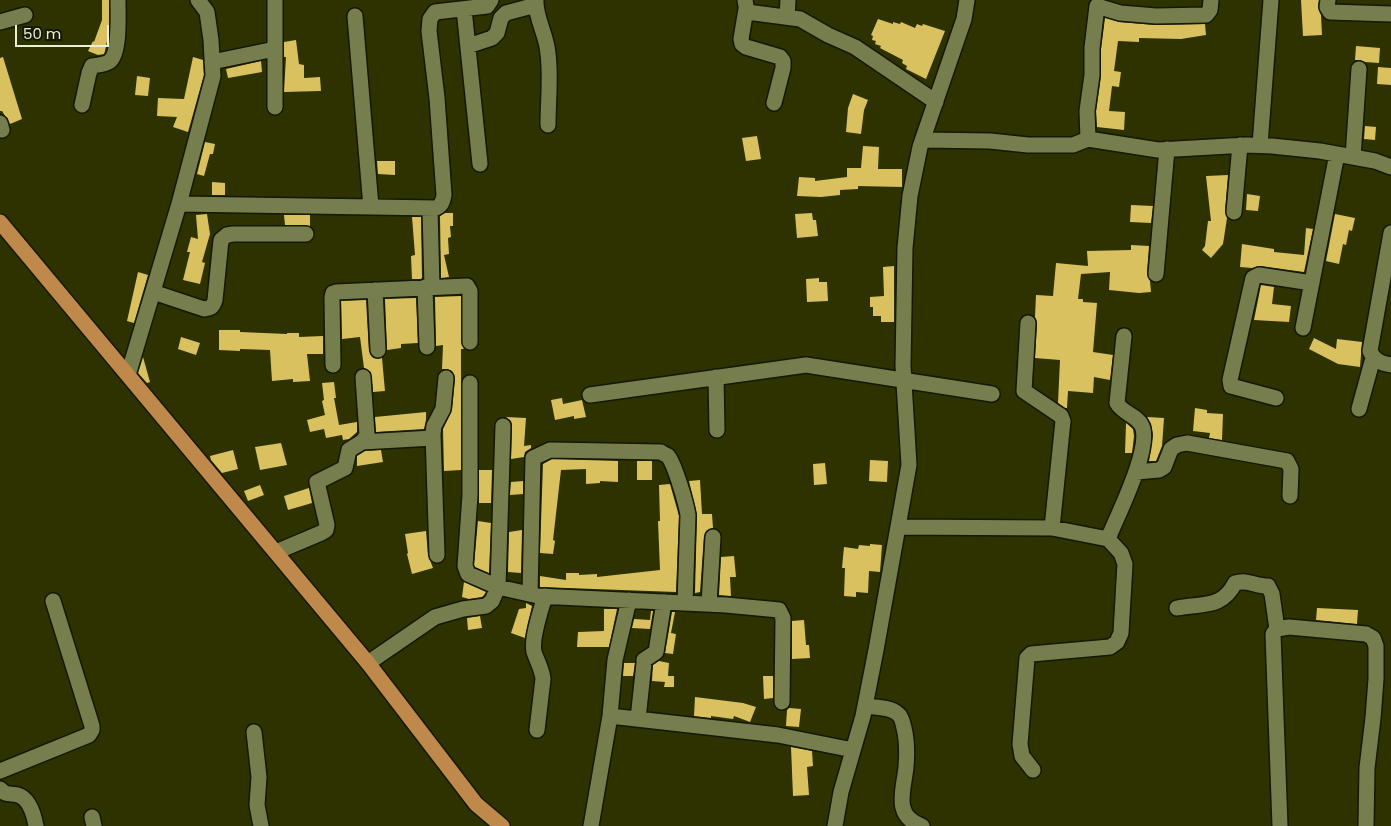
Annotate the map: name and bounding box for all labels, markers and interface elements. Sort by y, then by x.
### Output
scale bar [18,15,111,47]
text: 50 m [23,23,61,44]

